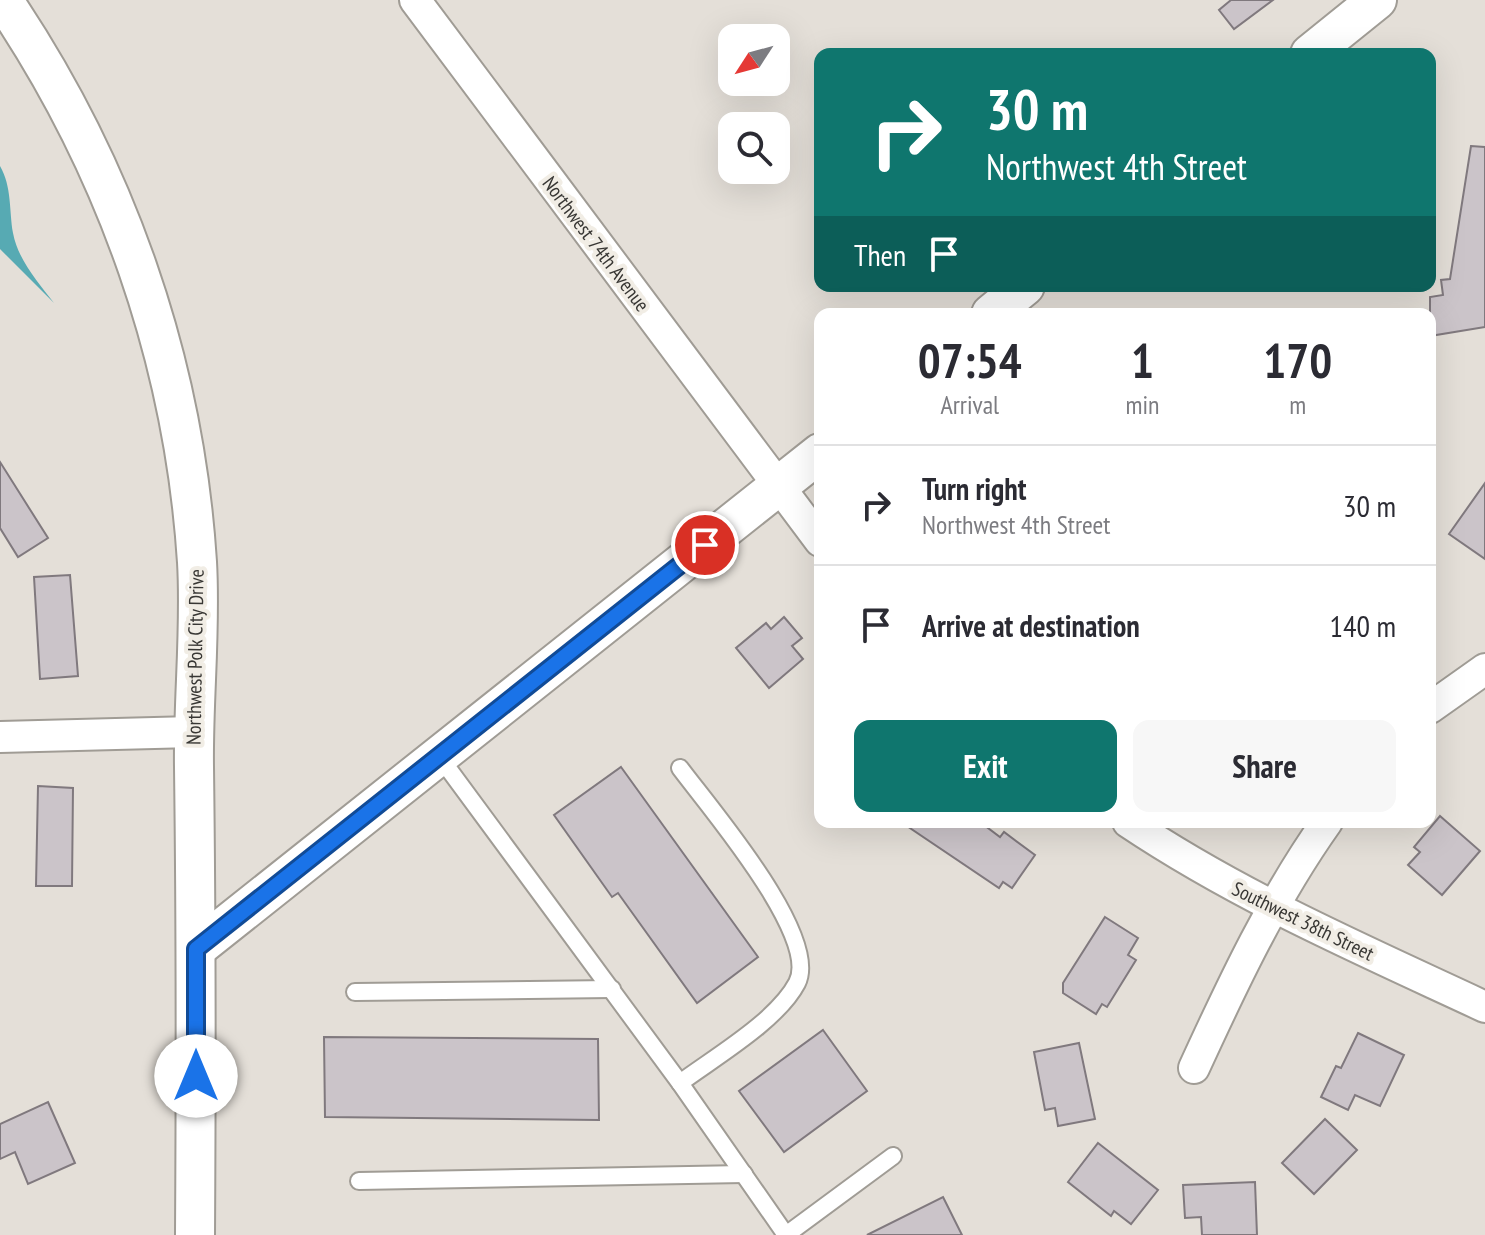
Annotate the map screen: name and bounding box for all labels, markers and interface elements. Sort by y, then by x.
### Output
north arrow [718,24,790,96]
map controls [718,24,790,184]
text: 30 m [986,73,1088,145]
icon: right [854,80,958,184]
button: search [718,112,790,184]
text: Northwest 4th Street [986,143,1247,190]
street label: Northwest 74th Avenue [537,171,655,317]
icon: arrive [922,232,966,276]
text: Then [854,235,906,274]
text: 07:54 [918,329,1022,391]
text: 1 [1131,329,1154,391]
text: 170 [1263,329,1332,391]
text: Arrival [940,388,999,421]
text: min [1125,388,1159,421]
text: m [1289,388,1306,421]
text: Turn right [922,469,1026,508]
icon: right [854,483,898,527]
text: 30 m [1343,486,1396,525]
text: Northwest 4th Street [922,508,1110,541]
pin [671,511,739,579]
icon: arrive [683,523,727,567]
street label: Northwest Polk City Drive [180,569,210,745]
icon: arrive [854,603,898,647]
text: Arrive at destination [922,606,1140,645]
text: 140 m [1330,606,1396,645]
button: Exit [854,720,1117,812]
button: Share [1133,720,1396,812]
street label: Southwest 38th Street [1228,875,1379,967]
position arrow [154,1034,238,1118]

